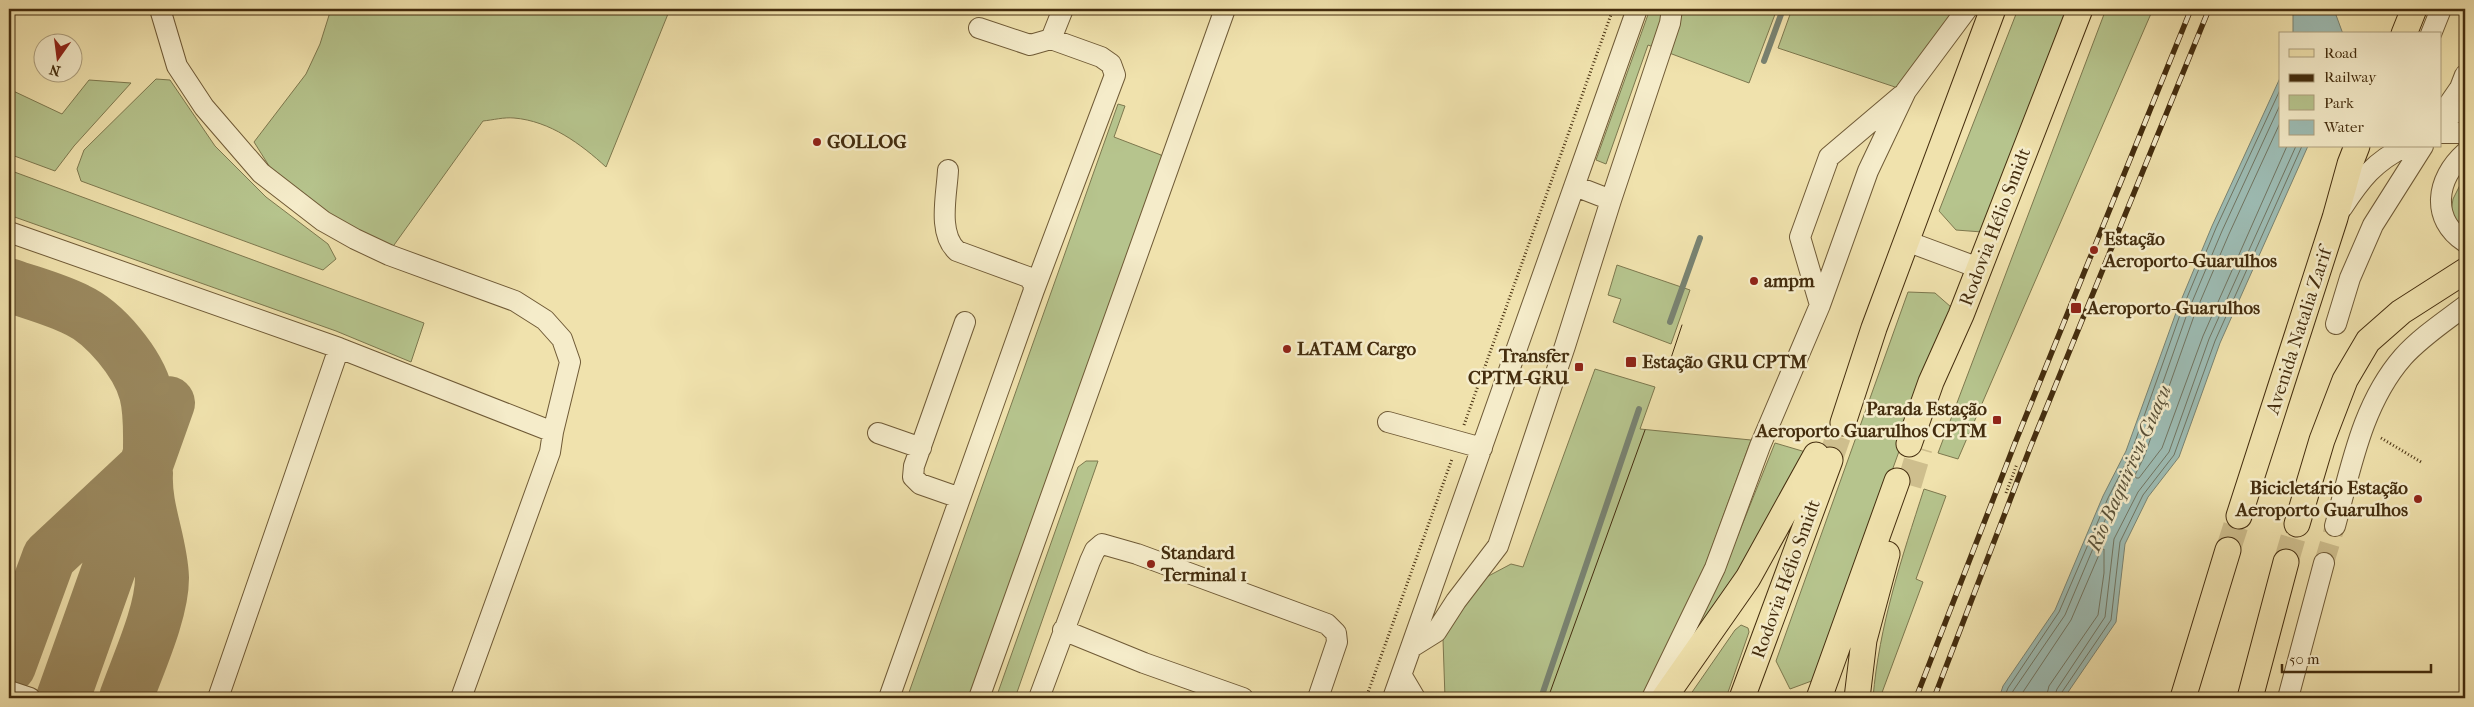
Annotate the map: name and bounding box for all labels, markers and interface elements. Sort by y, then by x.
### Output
north arrow [32,32,82,82]
legend [2279,32,2442,148]
text: Road [2324,44,2358,62]
text: N [47,61,62,80]
text: Railway [2324,68,2377,86]
text: Park [2324,94,2354,112]
text: Water [2323,118,2364,136]
place label: GOLLOG [827,131,907,153]
marker: GOLLOG [811,136,823,148]
street label: Rodovia Hélio Smidt [1955,145,2035,309]
place label: Estação Aeroporto-Guarulhos [2103,228,2277,272]
street label: Avenida Natalia Zarif [2261,241,2337,418]
marker: Estação Aeroporto-Guarulhos [2088,244,2100,256]
place label: ampm [1764,270,1815,292]
marker: ampm [1748,275,1760,287]
place label: Aeroporto-Guarulhos [2086,297,2260,319]
marker: Aeroporto-Guarulhos [2069,301,2083,315]
place label: LATAM Cargo [1297,338,1416,360]
marker: LATAM Cargo [1281,343,1293,355]
place label: Transfer CPTM-GRU [1468,345,1570,389]
place label: Estação GRU CPTM [1642,351,1808,373]
marker: Estação GRU CPTM [1624,355,1638,369]
marker: Transfer CPTM-GRU [1573,361,1585,373]
water label: Rio Baquirivu-Guaçu [2081,381,2176,557]
place label: Parada Estação Aeroporto Guarulhos CPTM [1755,398,1988,442]
marker: Parada Estação Aeroporto Guarulhos CPTM [1991,414,2003,426]
place label: Bicicletário Estação Aeroporto Guarulhos [2235,477,2408,521]
marker: Bicicletário Estação Aeroporto Guarulhos [2412,493,2424,505]
street label: Rodovia Hélio Smidt [1747,496,1825,661]
place label: Standard Terminal 1 [1160,542,1247,586]
marker: Standard Terminal 1 [1145,558,1157,570]
scale bar [2282,642,2430,674]
text: 50 m [2289,650,2320,668]

